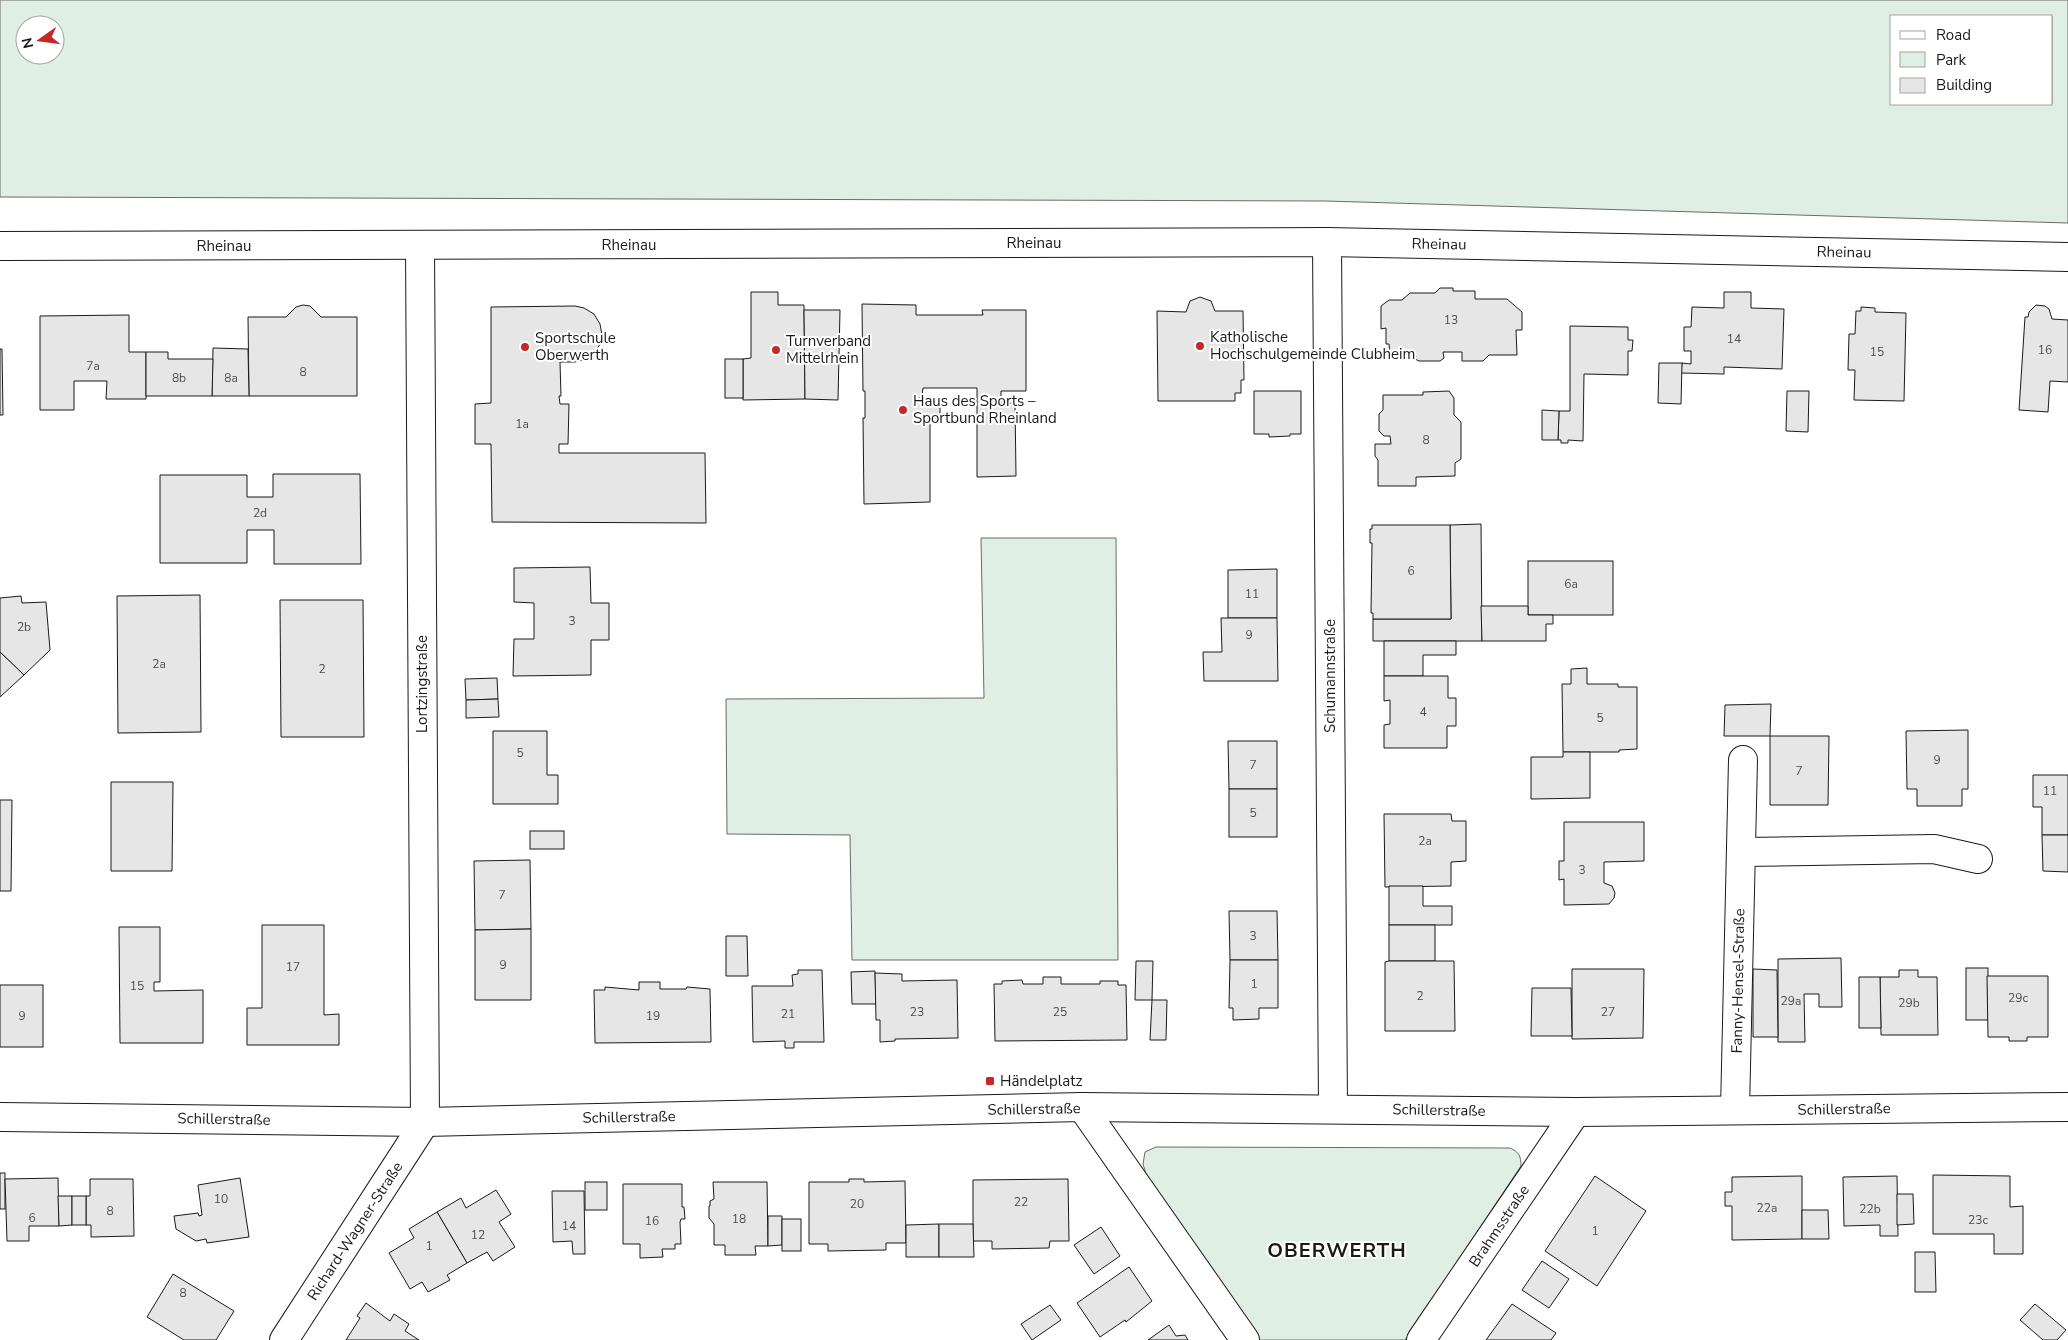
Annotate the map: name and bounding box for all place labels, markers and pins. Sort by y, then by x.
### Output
place label: Katholische Hochschulgemeinde Clubheim [1210,327,1415,364]
place label: Sportschule Oberwerth [535,328,616,365]
place label: Turnverband Mittelrhein [786,331,871,368]
marker: Katholische Hochschulgemeinde Clubheim [1194,340,1206,352]
marker: Sportschule Oberwerth [519,341,531,353]
marker: Turnverband Mittelrhein [770,344,782,356]
place label: Haus des Sports – Sportbund Rheinland [913,391,1057,428]
marker: Haus des Sports – Sportbund Rheinland [897,404,909,416]
place label: Händelplatz [1000,1071,1082,1091]
marker: Händelplatz [984,1075,996,1087]

